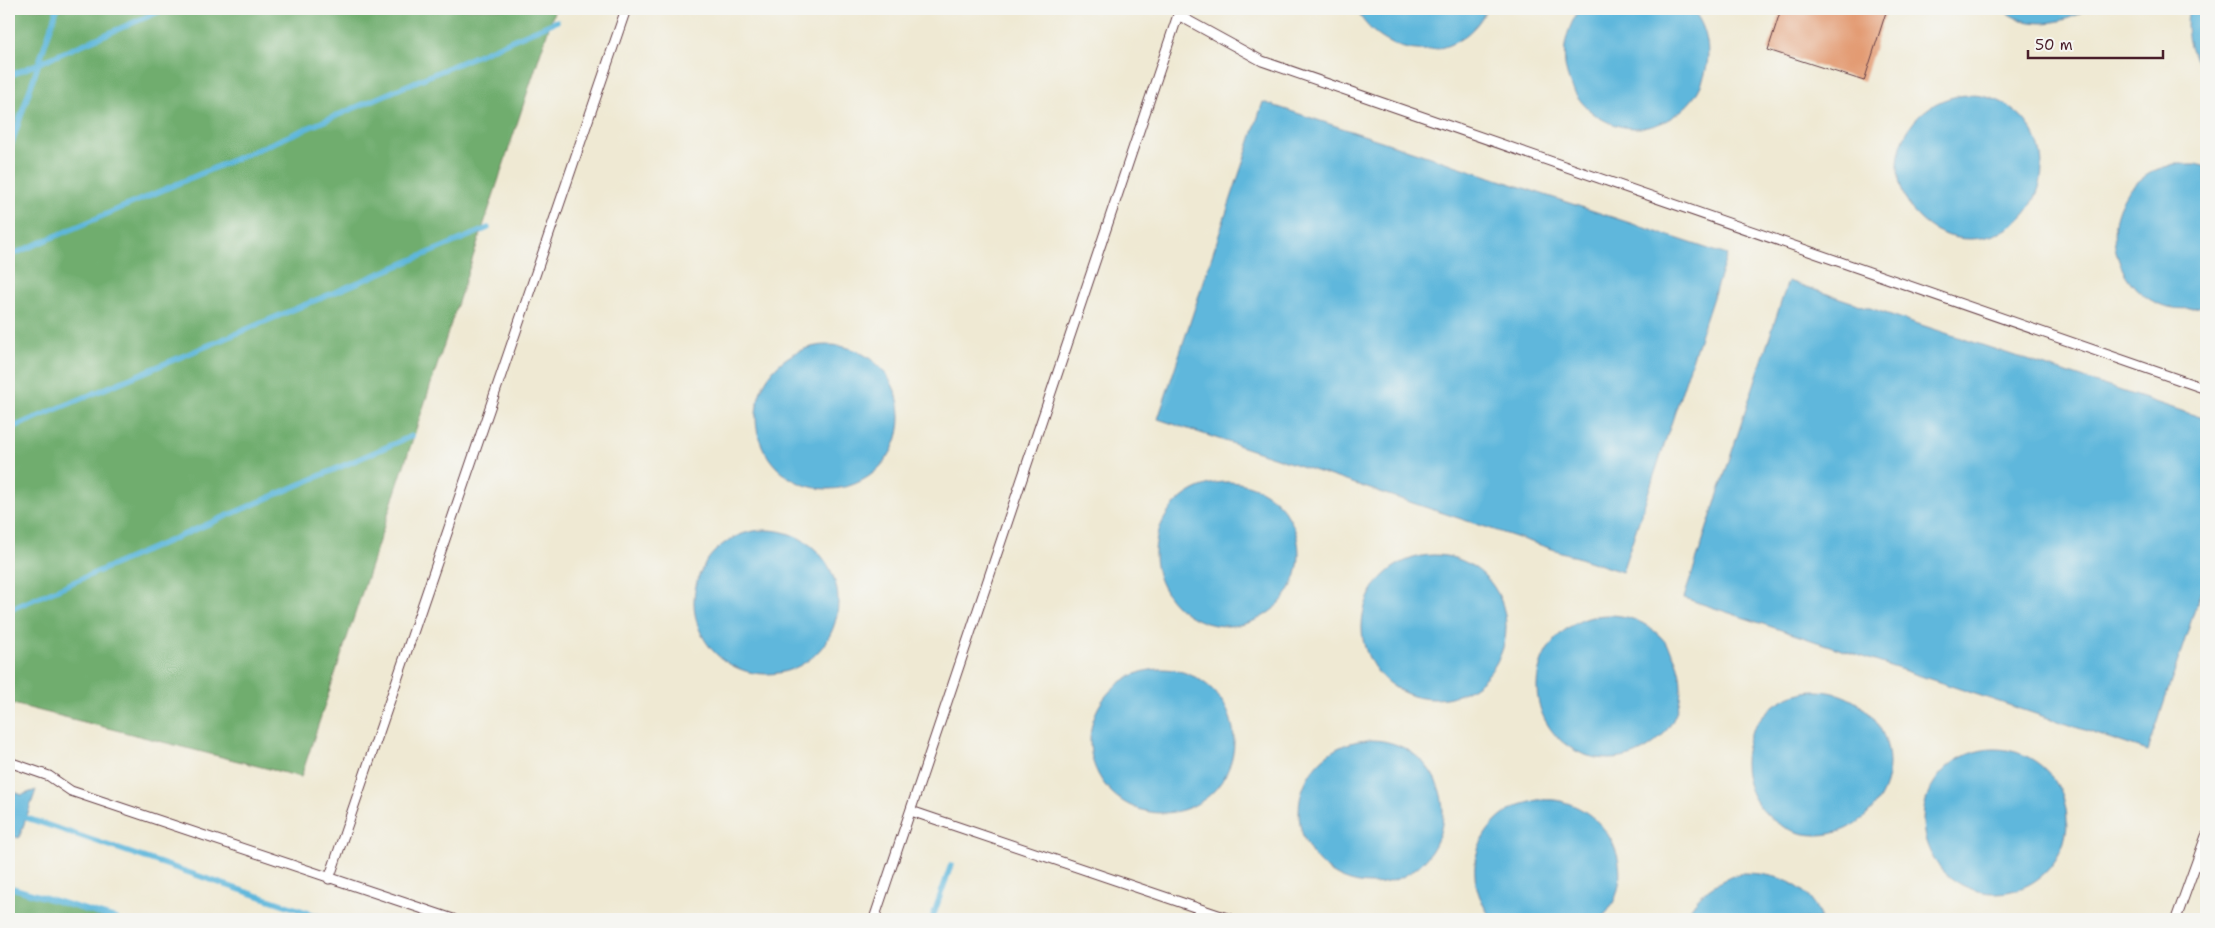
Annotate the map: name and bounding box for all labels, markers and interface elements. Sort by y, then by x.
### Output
scale bar [2028,28,2162,60]
text: 50 m [2035,35,2073,55]

